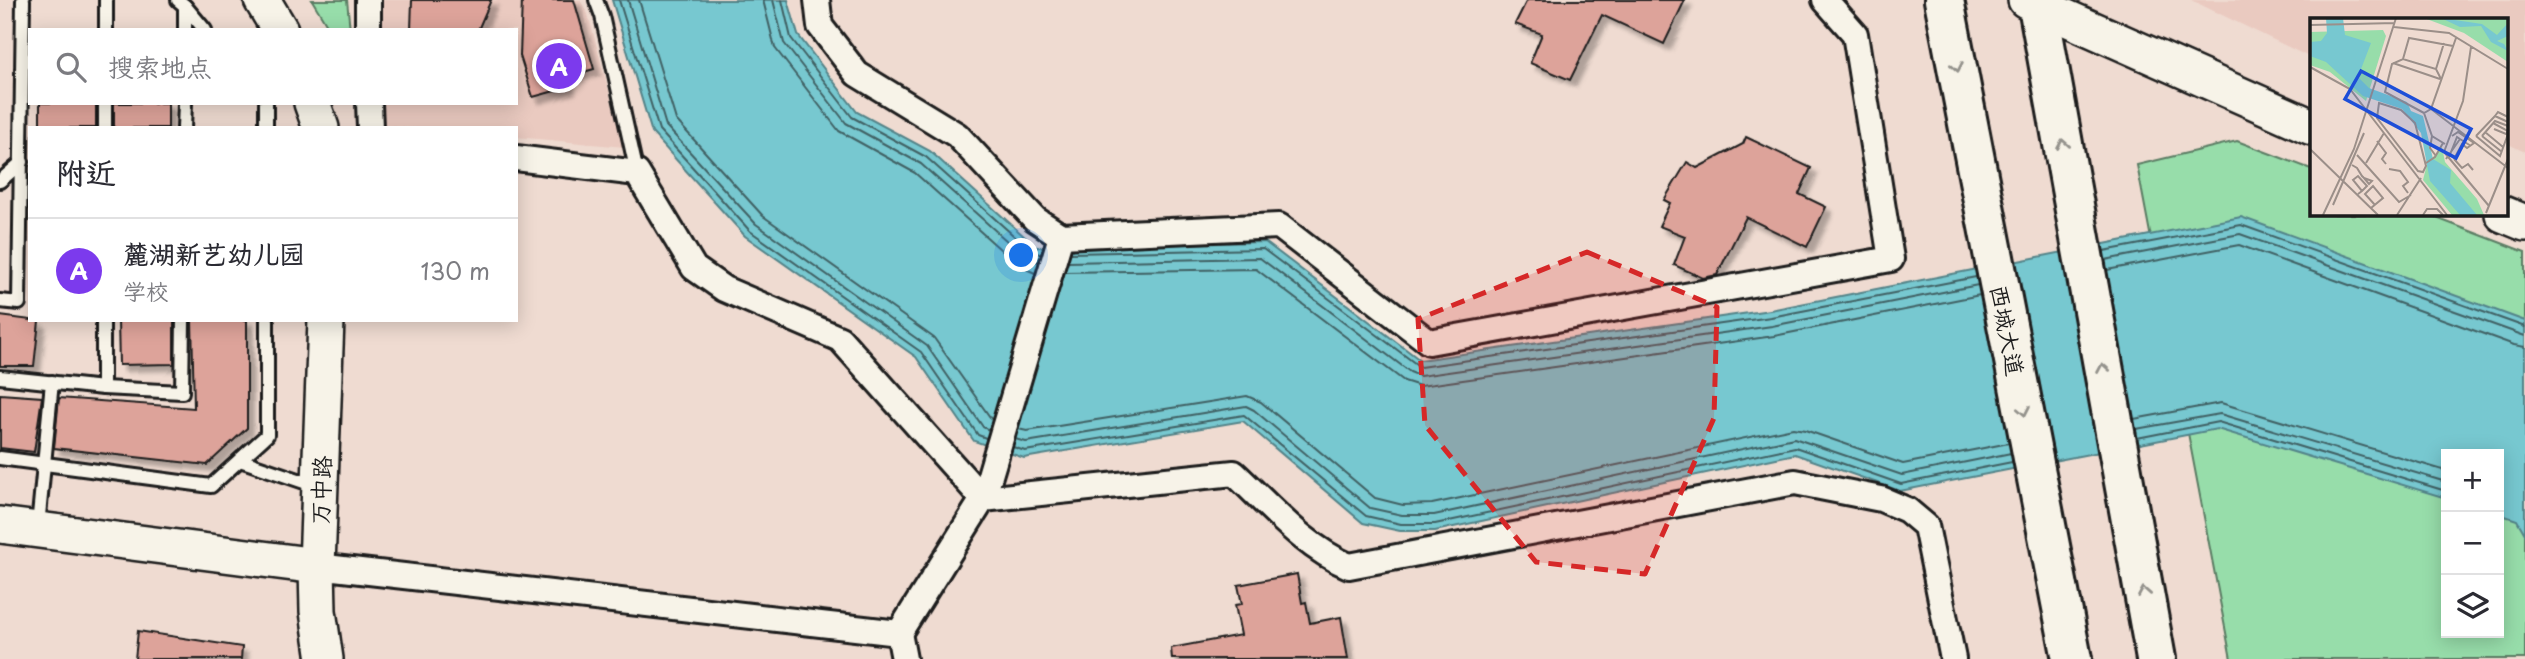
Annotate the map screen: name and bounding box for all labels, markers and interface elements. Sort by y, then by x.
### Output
inset map [2310,18,2508,215]
search box [28,28,518,105]
pin: A [536,40,582,92]
text: 搜索地点 [108,47,212,86]
icon: search [52,48,90,86]
one-way arrow [1949,61,1964,73]
one-way arrow [2056,138,2071,150]
text: 附近 [56,149,116,194]
text: 麓湖新艺幼儿园 [123,234,305,273]
your location [1004,238,1038,272]
text: A [70,253,88,288]
text: 130 m [420,253,490,288]
text: 学校 [123,273,169,308]
street label: 西城大道 [1982,282,2034,378]
one-way arrow [2097,362,2112,374]
one-way arrow [2015,405,2030,417]
map controls [2441,449,2504,638]
button: + [2441,449,2504,512]
street label: 万中路 [301,455,339,525]
button: − [2441,512,2504,575]
button: layers [2441,575,2504,638]
one-way arrow [2137,586,2152,598]

